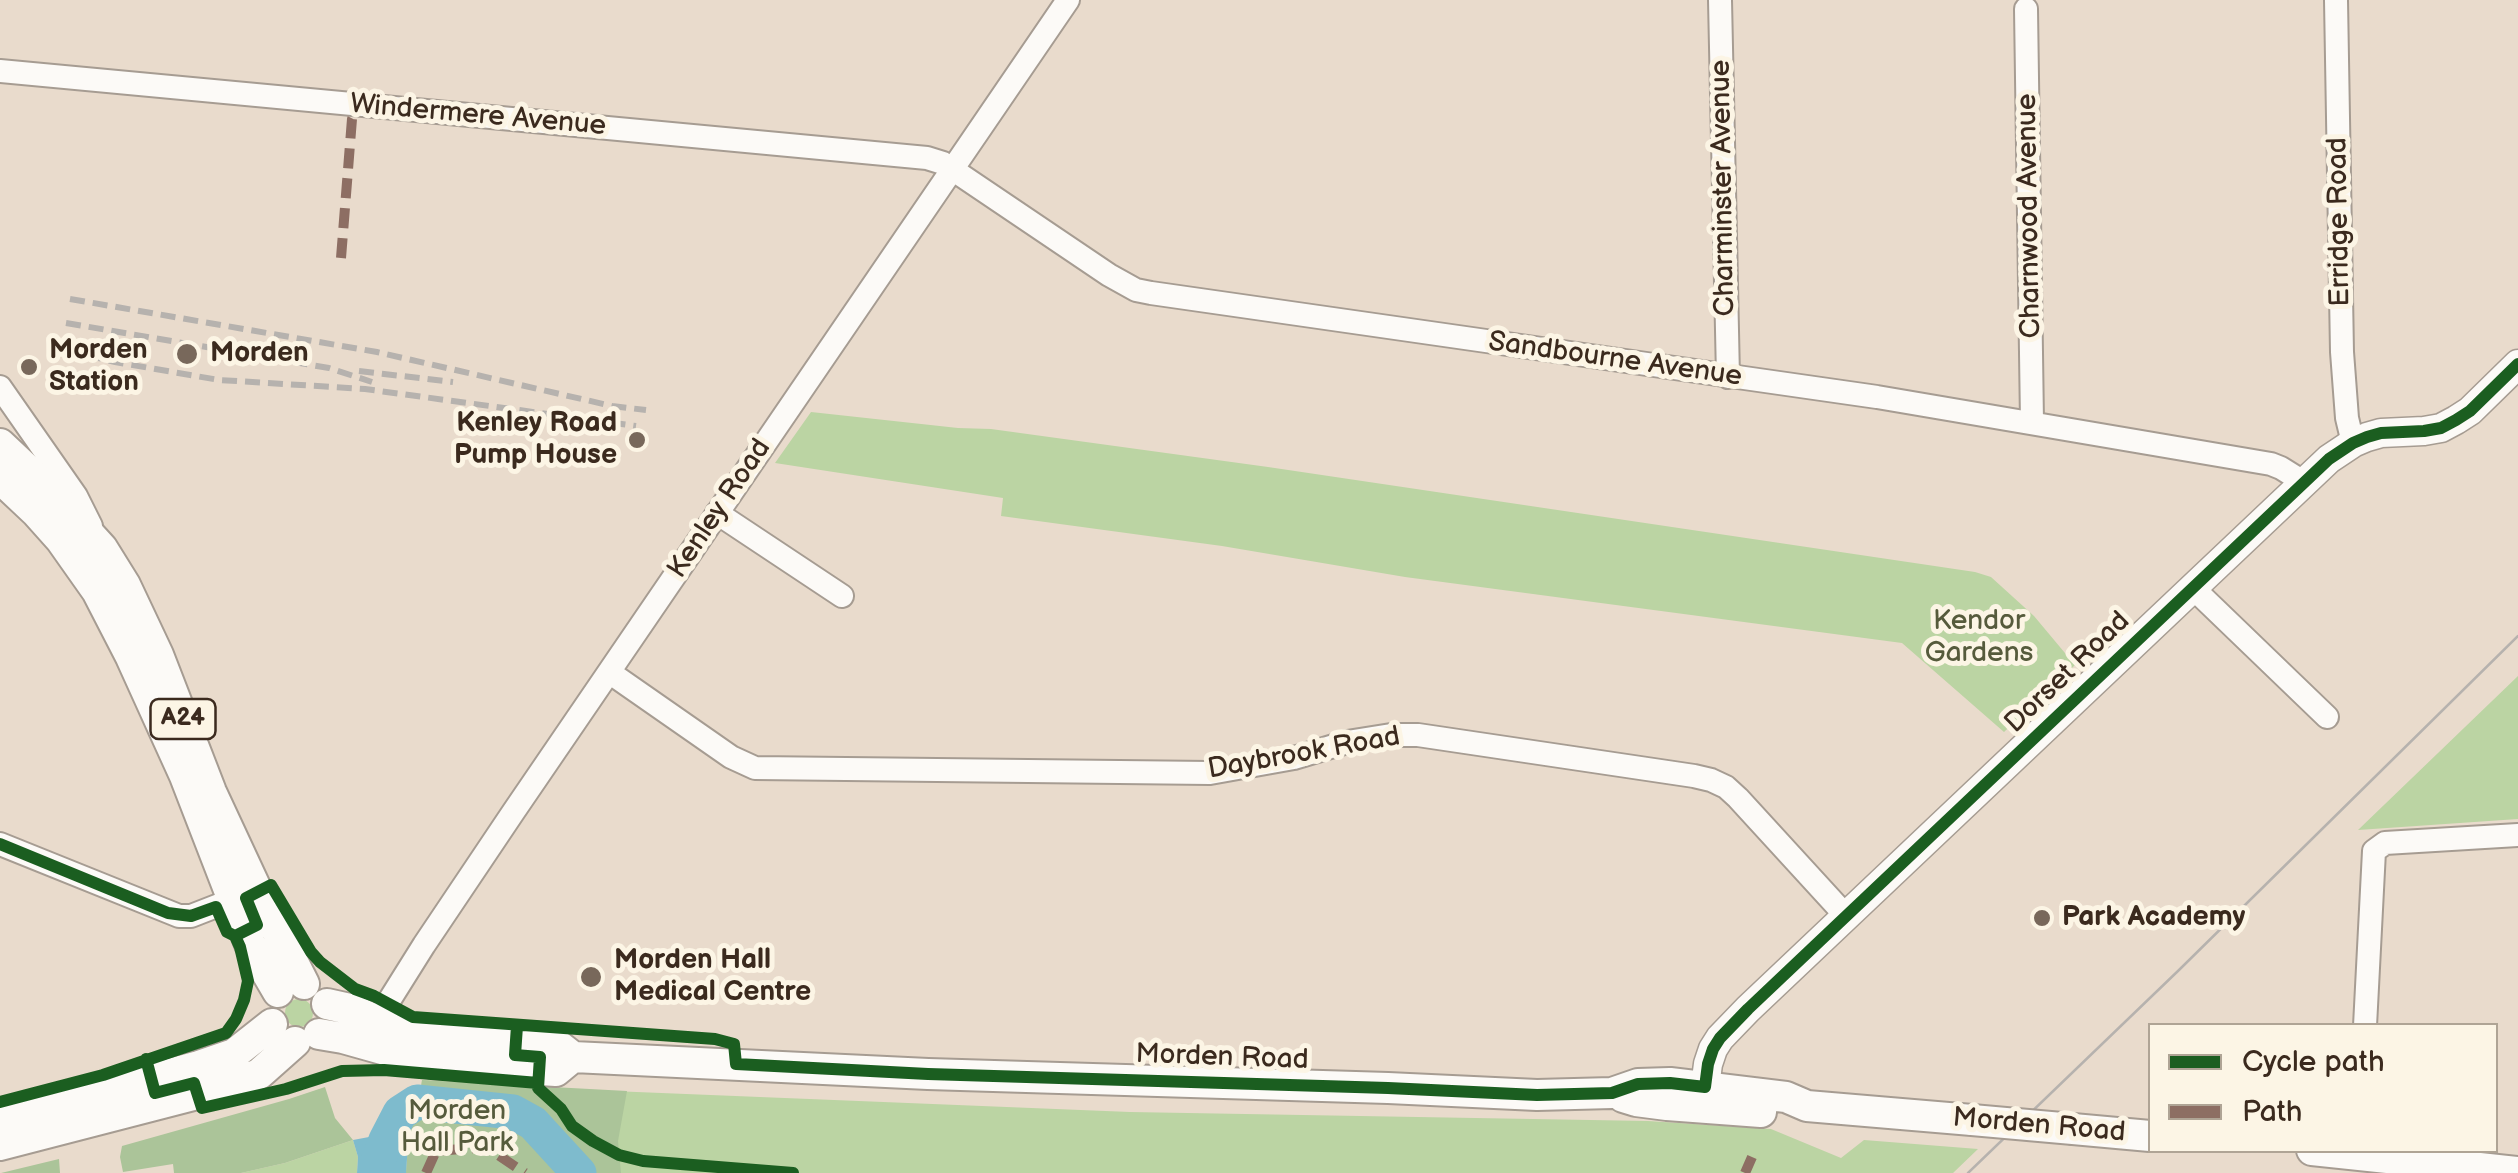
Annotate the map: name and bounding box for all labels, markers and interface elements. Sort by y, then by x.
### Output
street label: Charminster Avenue [1705,59,1743,317]
street label: Windermere Avenue [349,88,607,144]
street label: Charnwood Avenue [2011,93,2049,339]
street label: Erridge Road [2322,137,2358,307]
street label: Sandbourne Avenue [1486,326,1744,394]
place label: Morden Station [49,334,148,400]
place label: Morden [210,337,309,371]
marker: Morden [174,341,200,367]
marker: Morden Station [18,356,40,378]
place label: Kenley Road Pump House [454,407,617,473]
marker: Kenley Road Pump House [626,429,648,451]
street label: Kenley Road [661,433,779,585]
park label: Kendor Gardens [1925,605,2033,671]
street label: Dorset Road [1999,605,2137,741]
road number: A24 [150,699,216,739]
street label: Daybrook Road [1205,721,1403,787]
place label: Park Academy [2062,901,2245,935]
marker: Park Academy [2031,907,2053,929]
place label: Morden Hall Medical Centre [614,944,811,1010]
marker: Morden Hall Medical Centre [578,964,604,990]
legend [2148,1023,2498,1153]
street label: Morden Road [1135,1038,1309,1078]
text: Cycle path [2242,1044,2385,1080]
text: Path [2242,1094,2302,1130]
park label: Morden Hall Park [401,1095,513,1161]
street label: Morden Road [1951,1102,2127,1150]

